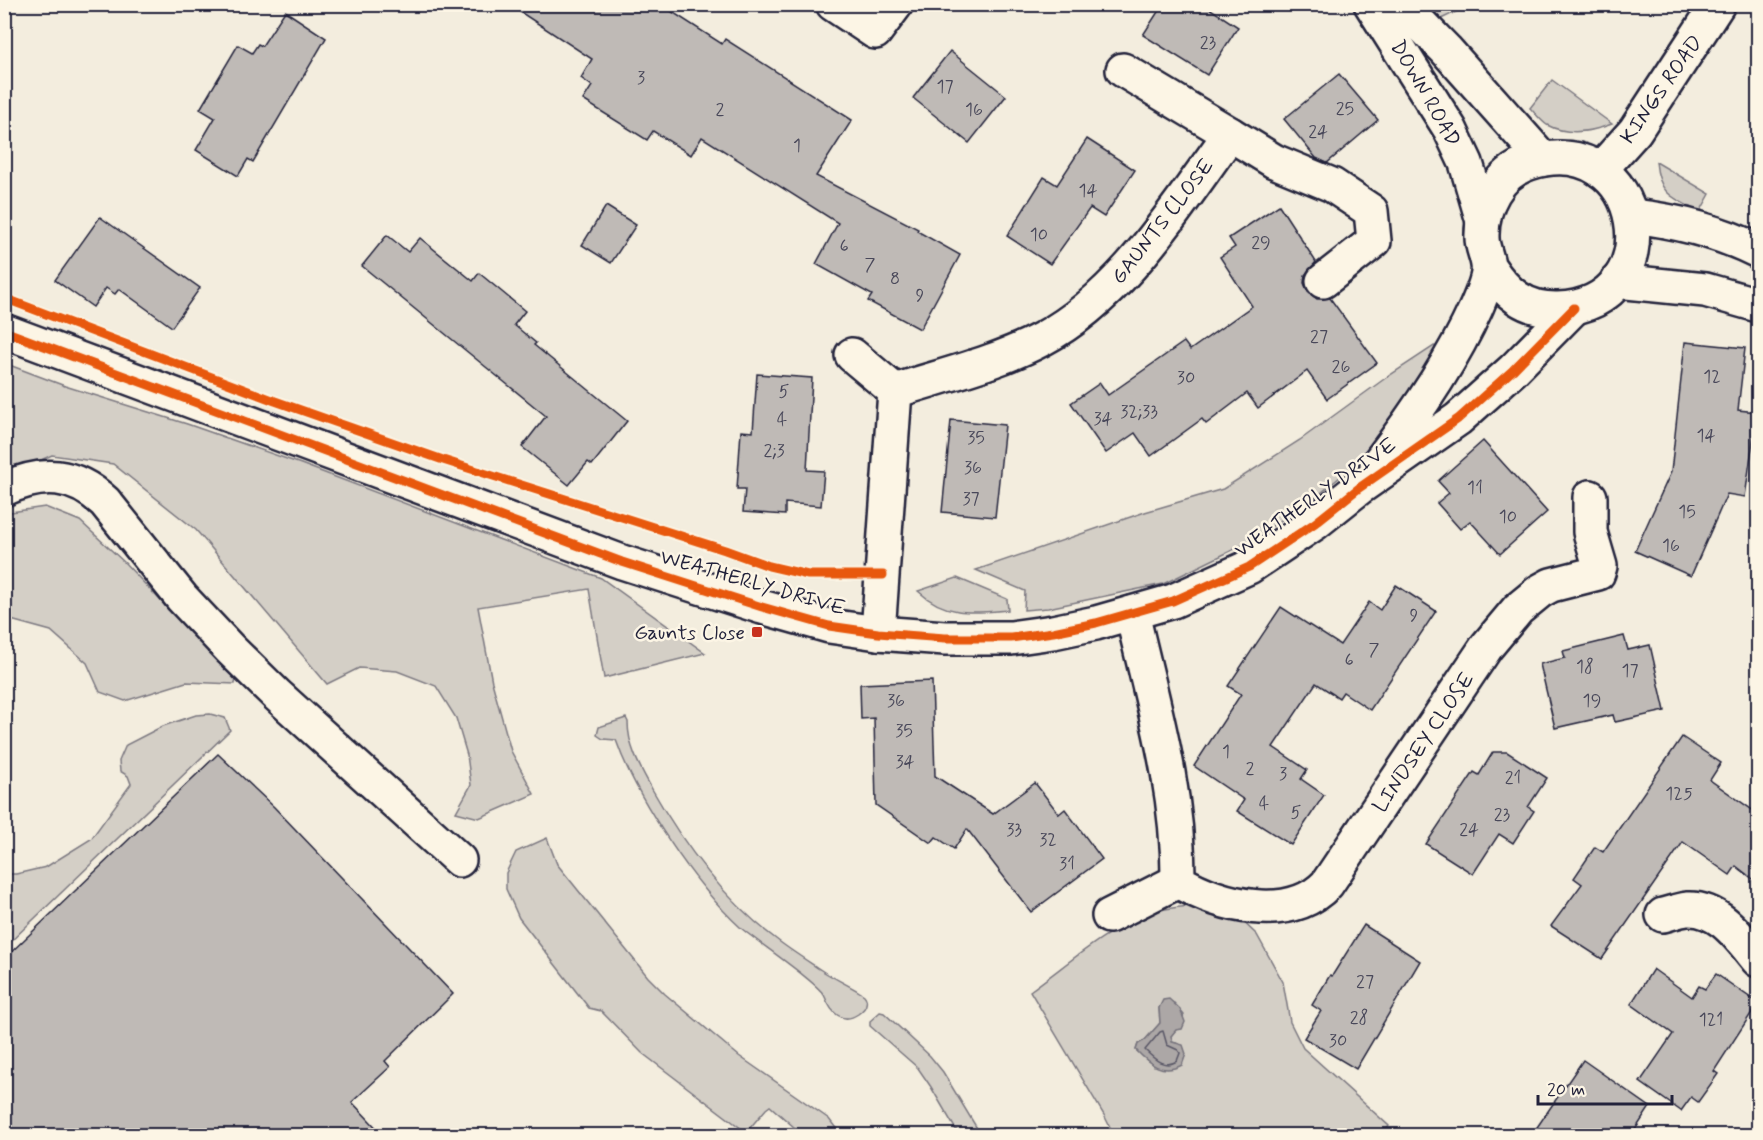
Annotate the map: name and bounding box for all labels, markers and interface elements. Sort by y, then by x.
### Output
street label: KINGS ROAD [1614,30,1710,149]
house number: 23 [1200,31,1217,55]
street label: DOWN ROAD [1383,35,1467,152]
house number: 3 [637,66,645,90]
house number: 17 [936,75,954,99]
house number: 25 [1336,97,1354,121]
house number: 2 [716,98,725,122]
house number: 16 [965,98,983,122]
house number: 24 [1308,120,1328,144]
house number: 1 [793,134,801,158]
street label: GAUNTS CLOSE [1105,153,1221,290]
house number: 14 [1079,179,1098,203]
house number: 10 [1030,223,1048,247]
house number: 29 [1251,231,1271,255]
house number: 6 [839,234,849,258]
house number: 7 [865,253,876,277]
house number: 8 [890,267,900,291]
house number: 9 [916,284,925,308]
house number: 27 [1310,325,1328,349]
house number: 26 [1332,355,1350,379]
house number: 12 [1703,365,1721,389]
house number: 30 [1177,366,1195,390]
house number: 5 [779,380,790,404]
house number: 32;33 [1120,400,1158,424]
house number: 34 [1093,407,1113,431]
house number: 4 [777,408,787,432]
house number: 14 [1697,424,1716,448]
house number: 35 [967,426,985,450]
street label: WEATHERLY DRIVE [1229,431,1402,564]
house number: 2;3 [763,439,785,463]
house number: 36 [964,456,982,480]
house number: 11 [1467,476,1483,500]
house number: 37 [962,487,980,511]
house number: 15 [1678,500,1696,524]
house number: 10 [1499,505,1517,529]
house number: 16 [1662,534,1680,558]
street label: WEATHERLY DRIVE [657,543,849,623]
house number: 9 [1410,604,1419,628]
place label: Gaunts Close [634,619,745,647]
marker: Gaunts Close [750,625,764,639]
house number: 7 [1369,638,1380,662]
house number: 6 [1344,648,1354,672]
house number: 18 [1576,655,1594,679]
house number: 17 [1621,659,1639,683]
street label: LINDSEY CLOSE [1366,667,1481,818]
house number: 36 [887,689,905,713]
house number: 19 [1583,689,1601,713]
house number: 35 [895,719,913,743]
house number: 1 [1222,740,1230,764]
house number: 34 [895,750,915,774]
house number: 2 [1246,757,1255,781]
house number: 3 [1279,762,1287,786]
house number: 21 [1505,766,1521,790]
house number: 125 [1665,782,1693,806]
house number: 4 [1259,792,1269,816]
house number: 5 [1291,801,1302,825]
house number: 23 [1494,803,1511,827]
house number: 33 [1006,818,1022,842]
house number: 24 [1459,818,1479,842]
house number: 32 [1039,828,1057,852]
house number: 31 [1059,852,1075,876]
house number: 27 [1356,970,1374,994]
house number: 28 [1350,1006,1368,1030]
house number: 121 [1699,1008,1723,1032]
house number: 30 [1329,1029,1347,1053]
scale bar [1538,1068,1672,1106]
text: 20 m [1547,1078,1585,1102]

